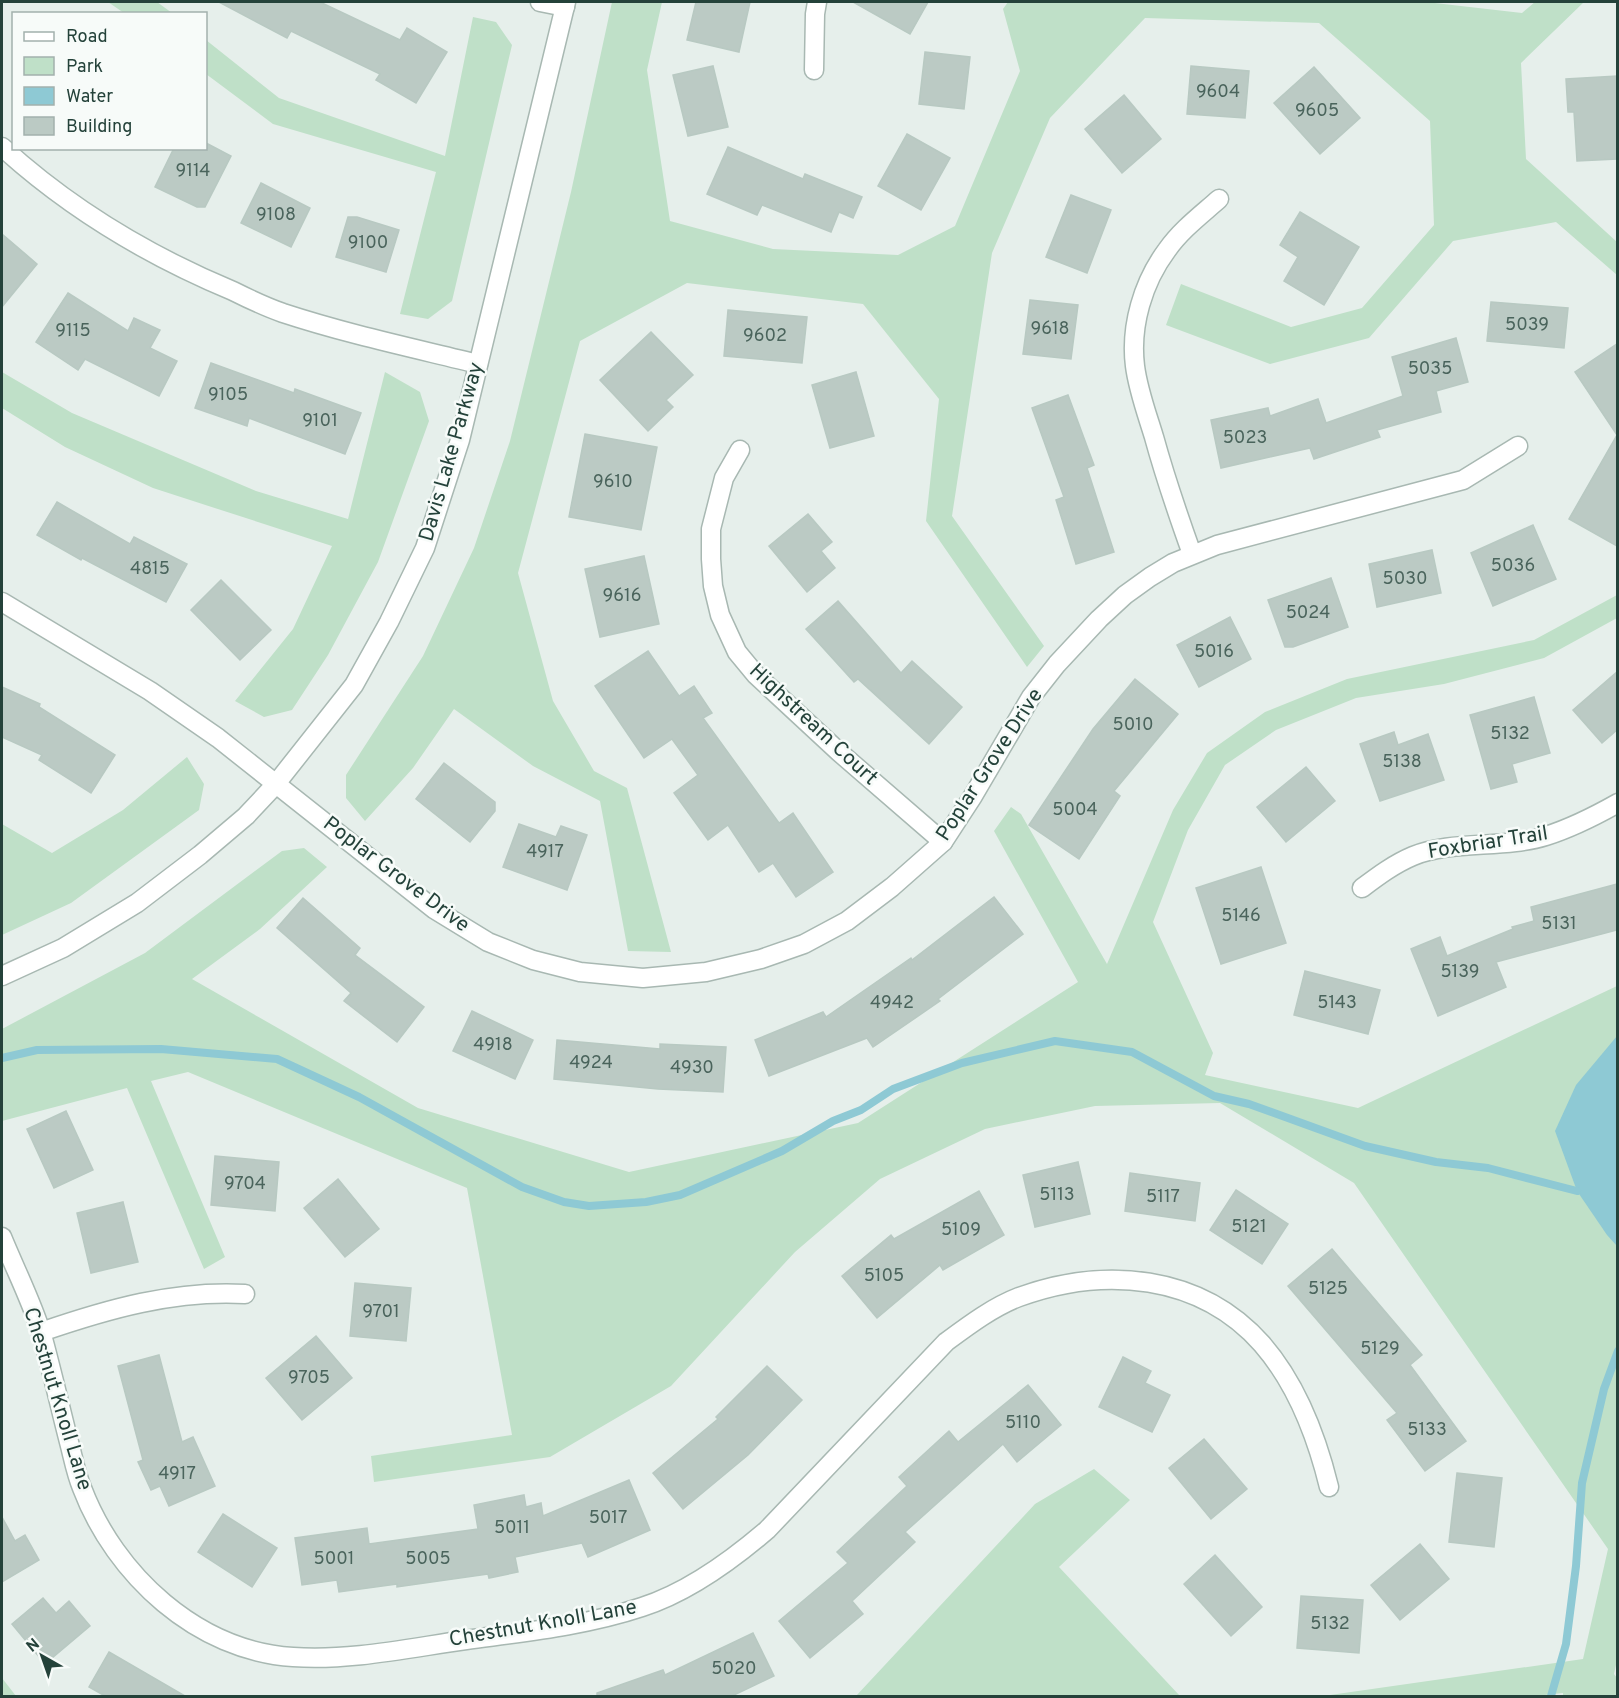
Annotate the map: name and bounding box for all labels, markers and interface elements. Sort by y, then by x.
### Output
legend [12,12,207,150]
text: Road [66,26,108,49]
text: Park [66,56,103,79]
house number: 9604 [1196,81,1240,104]
text: Water [66,86,113,109]
house number: 9605 [1295,100,1339,123]
text: Building [66,116,132,139]
house number: 9114 [176,160,211,183]
house number: 9108 [256,204,296,227]
house number: 9100 [348,232,388,255]
house number: 5039 [1505,314,1549,337]
house number: 9618 [1030,318,1070,341]
house number: 9115 [55,320,91,343]
house number: 9602 [743,325,787,348]
house number: 5035 [1408,358,1452,381]
street label: Davis Lake Parkway [413,359,491,545]
house number: 9105 [208,384,248,407]
house number: 9101 [302,410,338,433]
house number: 5023 [1223,427,1267,450]
house number: 9610 [593,471,633,494]
house number: 5036 [1491,555,1535,578]
house number: 4815 [130,558,170,581]
house number: 5030 [1383,568,1427,591]
house number: 9616 [603,585,641,608]
house number: 5024 [1286,602,1330,625]
house number: 5016 [1194,641,1234,664]
street label: Highstream Court [743,658,883,792]
street label: Poplar Grove Drive [930,683,1050,847]
house number: 5010 [1113,714,1153,737]
house number: 5132 [1490,723,1530,746]
house number: 5138 [1382,751,1422,774]
house number: 5004 [1052,799,1098,822]
street label: Poplar Grove Drive [317,811,475,939]
street label: Foxbriar Trail [1426,820,1550,866]
house number: 4917 [526,841,564,864]
house number: 5146 [1221,905,1261,928]
house number: 5131 [1541,913,1577,936]
house number: 5139 [1440,961,1480,984]
house number: 4942 [870,992,914,1015]
house number: 5143 [1317,992,1357,1015]
house number: 4918 [473,1034,513,1057]
house number: 4924 [569,1052,613,1075]
house number: 4930 [670,1057,714,1080]
house number: 9704 [224,1173,266,1196]
house number: 5113 [1039,1184,1075,1207]
house number: 5117 [1146,1186,1180,1209]
house number: 5121 [1231,1216,1267,1239]
house number: 5109 [941,1219,981,1242]
house number: 5105 [864,1265,904,1288]
house number: 5125 [1308,1278,1348,1301]
house number: 9701 [362,1301,400,1324]
street label: Chestnut Knoll Lane [16,1304,98,1494]
house number: 5129 [1360,1338,1400,1361]
house number: 9705 [288,1367,330,1390]
house number: 5110 [1005,1412,1041,1435]
house number: 5133 [1407,1419,1447,1442]
house number: 4917 [158,1463,196,1486]
house number: 5017 [589,1507,627,1530]
house number: 5011 [494,1517,530,1540]
house number: 5001 [314,1548,354,1571]
house number: 5005 [405,1548,451,1571]
street label: Chestnut Knoll Lane [447,1594,639,1654]
house number: 5132 [1310,1613,1350,1636]
north arrow [12,1626,72,1686]
text: N [23,1635,44,1657]
house number: 5020 [711,1658,757,1681]

